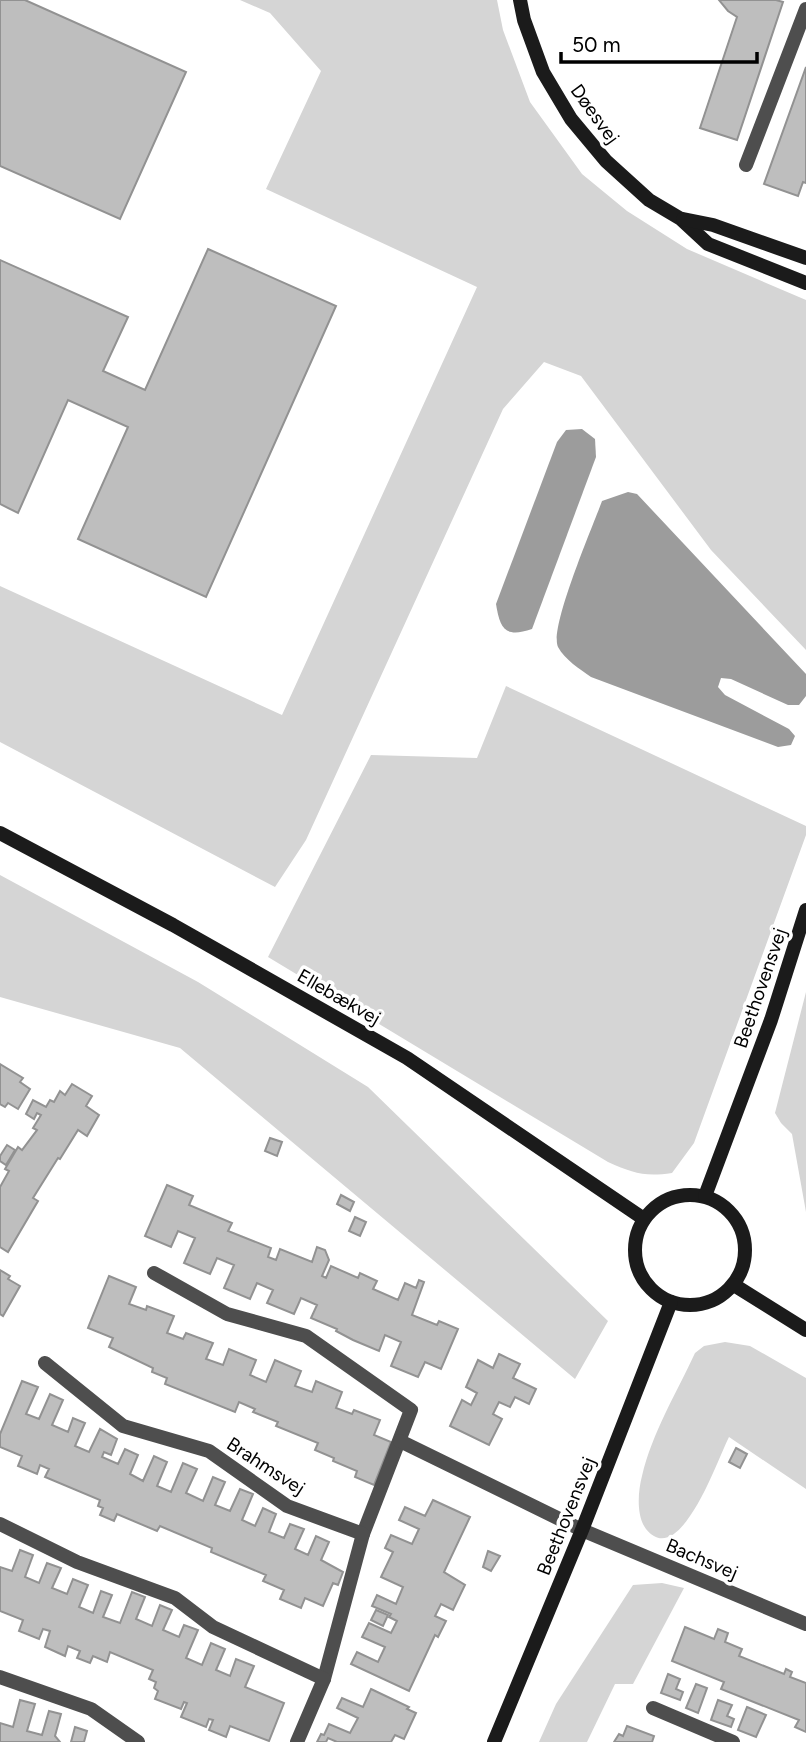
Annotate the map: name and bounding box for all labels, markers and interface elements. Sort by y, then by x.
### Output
scale bar [561,21,757,65]
text: 50 m [572,32,621,57]
street label: Døesvej [566,80,624,148]
street label: Beethovensvej [729,925,791,1051]
street label: Ellebækvej [293,964,385,1030]
street label: Brahmsvej [223,1432,309,1500]
street label: Beethovensvej [532,1453,600,1579]
street label: Bachsvej [662,1534,742,1584]

